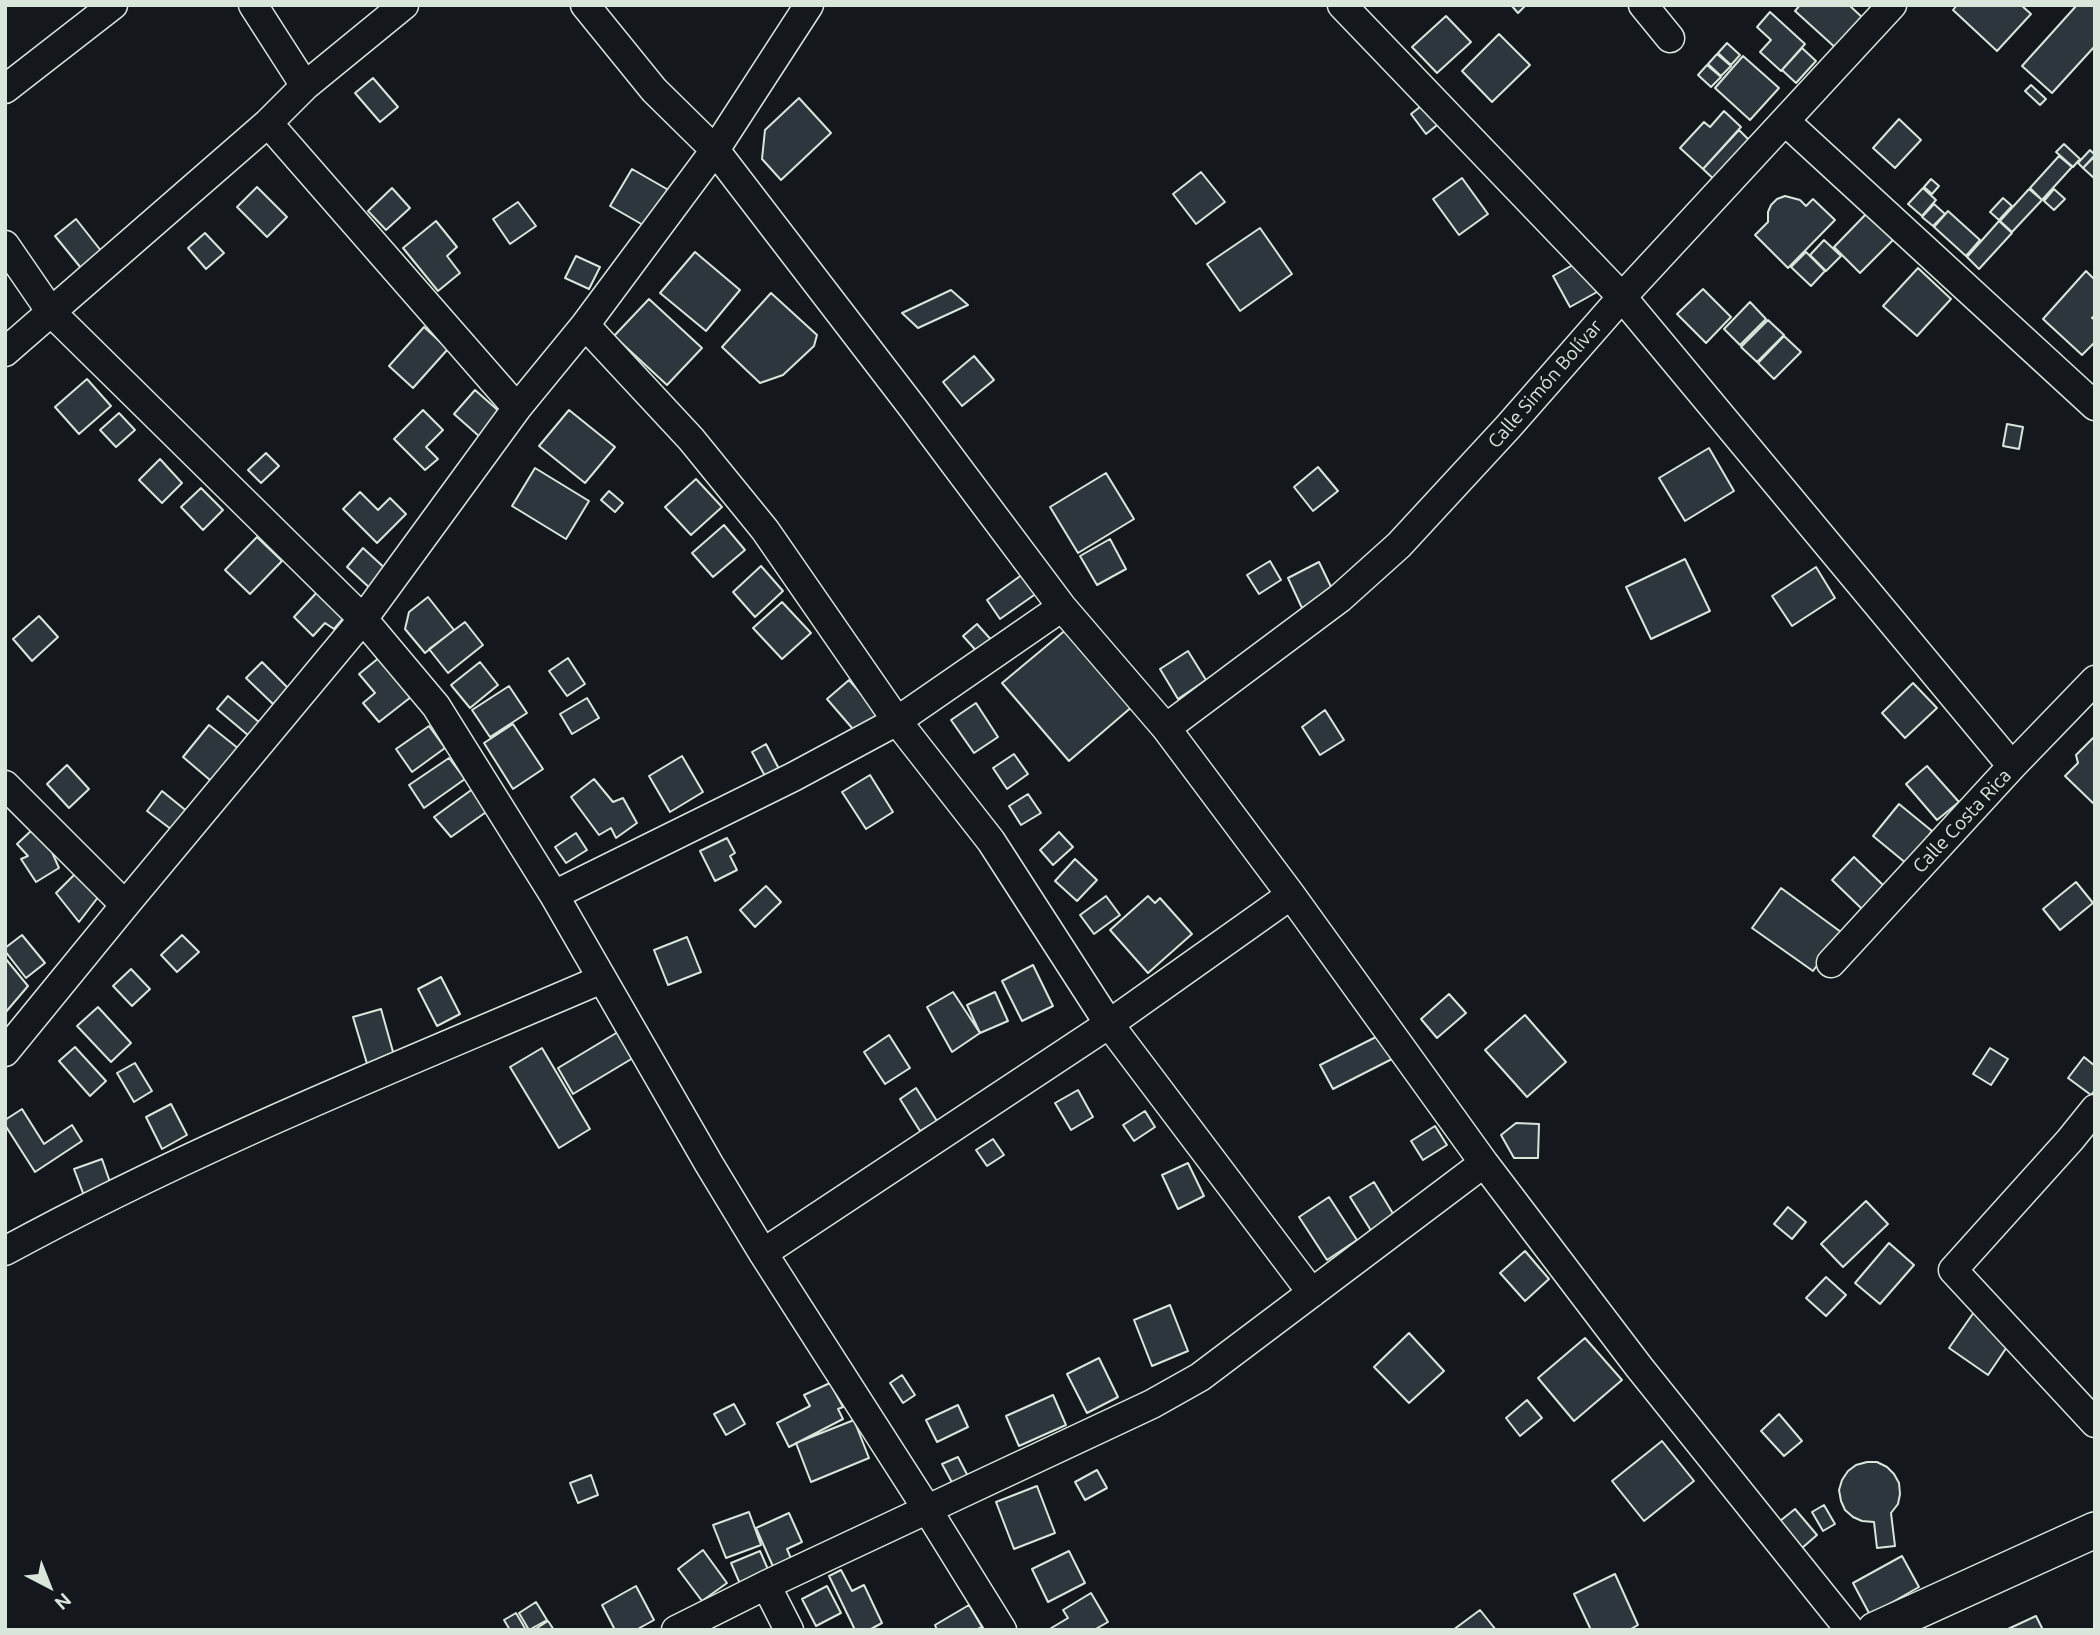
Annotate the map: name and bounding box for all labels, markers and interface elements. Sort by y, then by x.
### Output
street label: Calle Simón Bolívar [1483,315,1607,453]
street label: Calle Costa Rica [1908,764,2016,878]
north arrow [14,1551,84,1621]
text: N [50,1589,76,1615]

